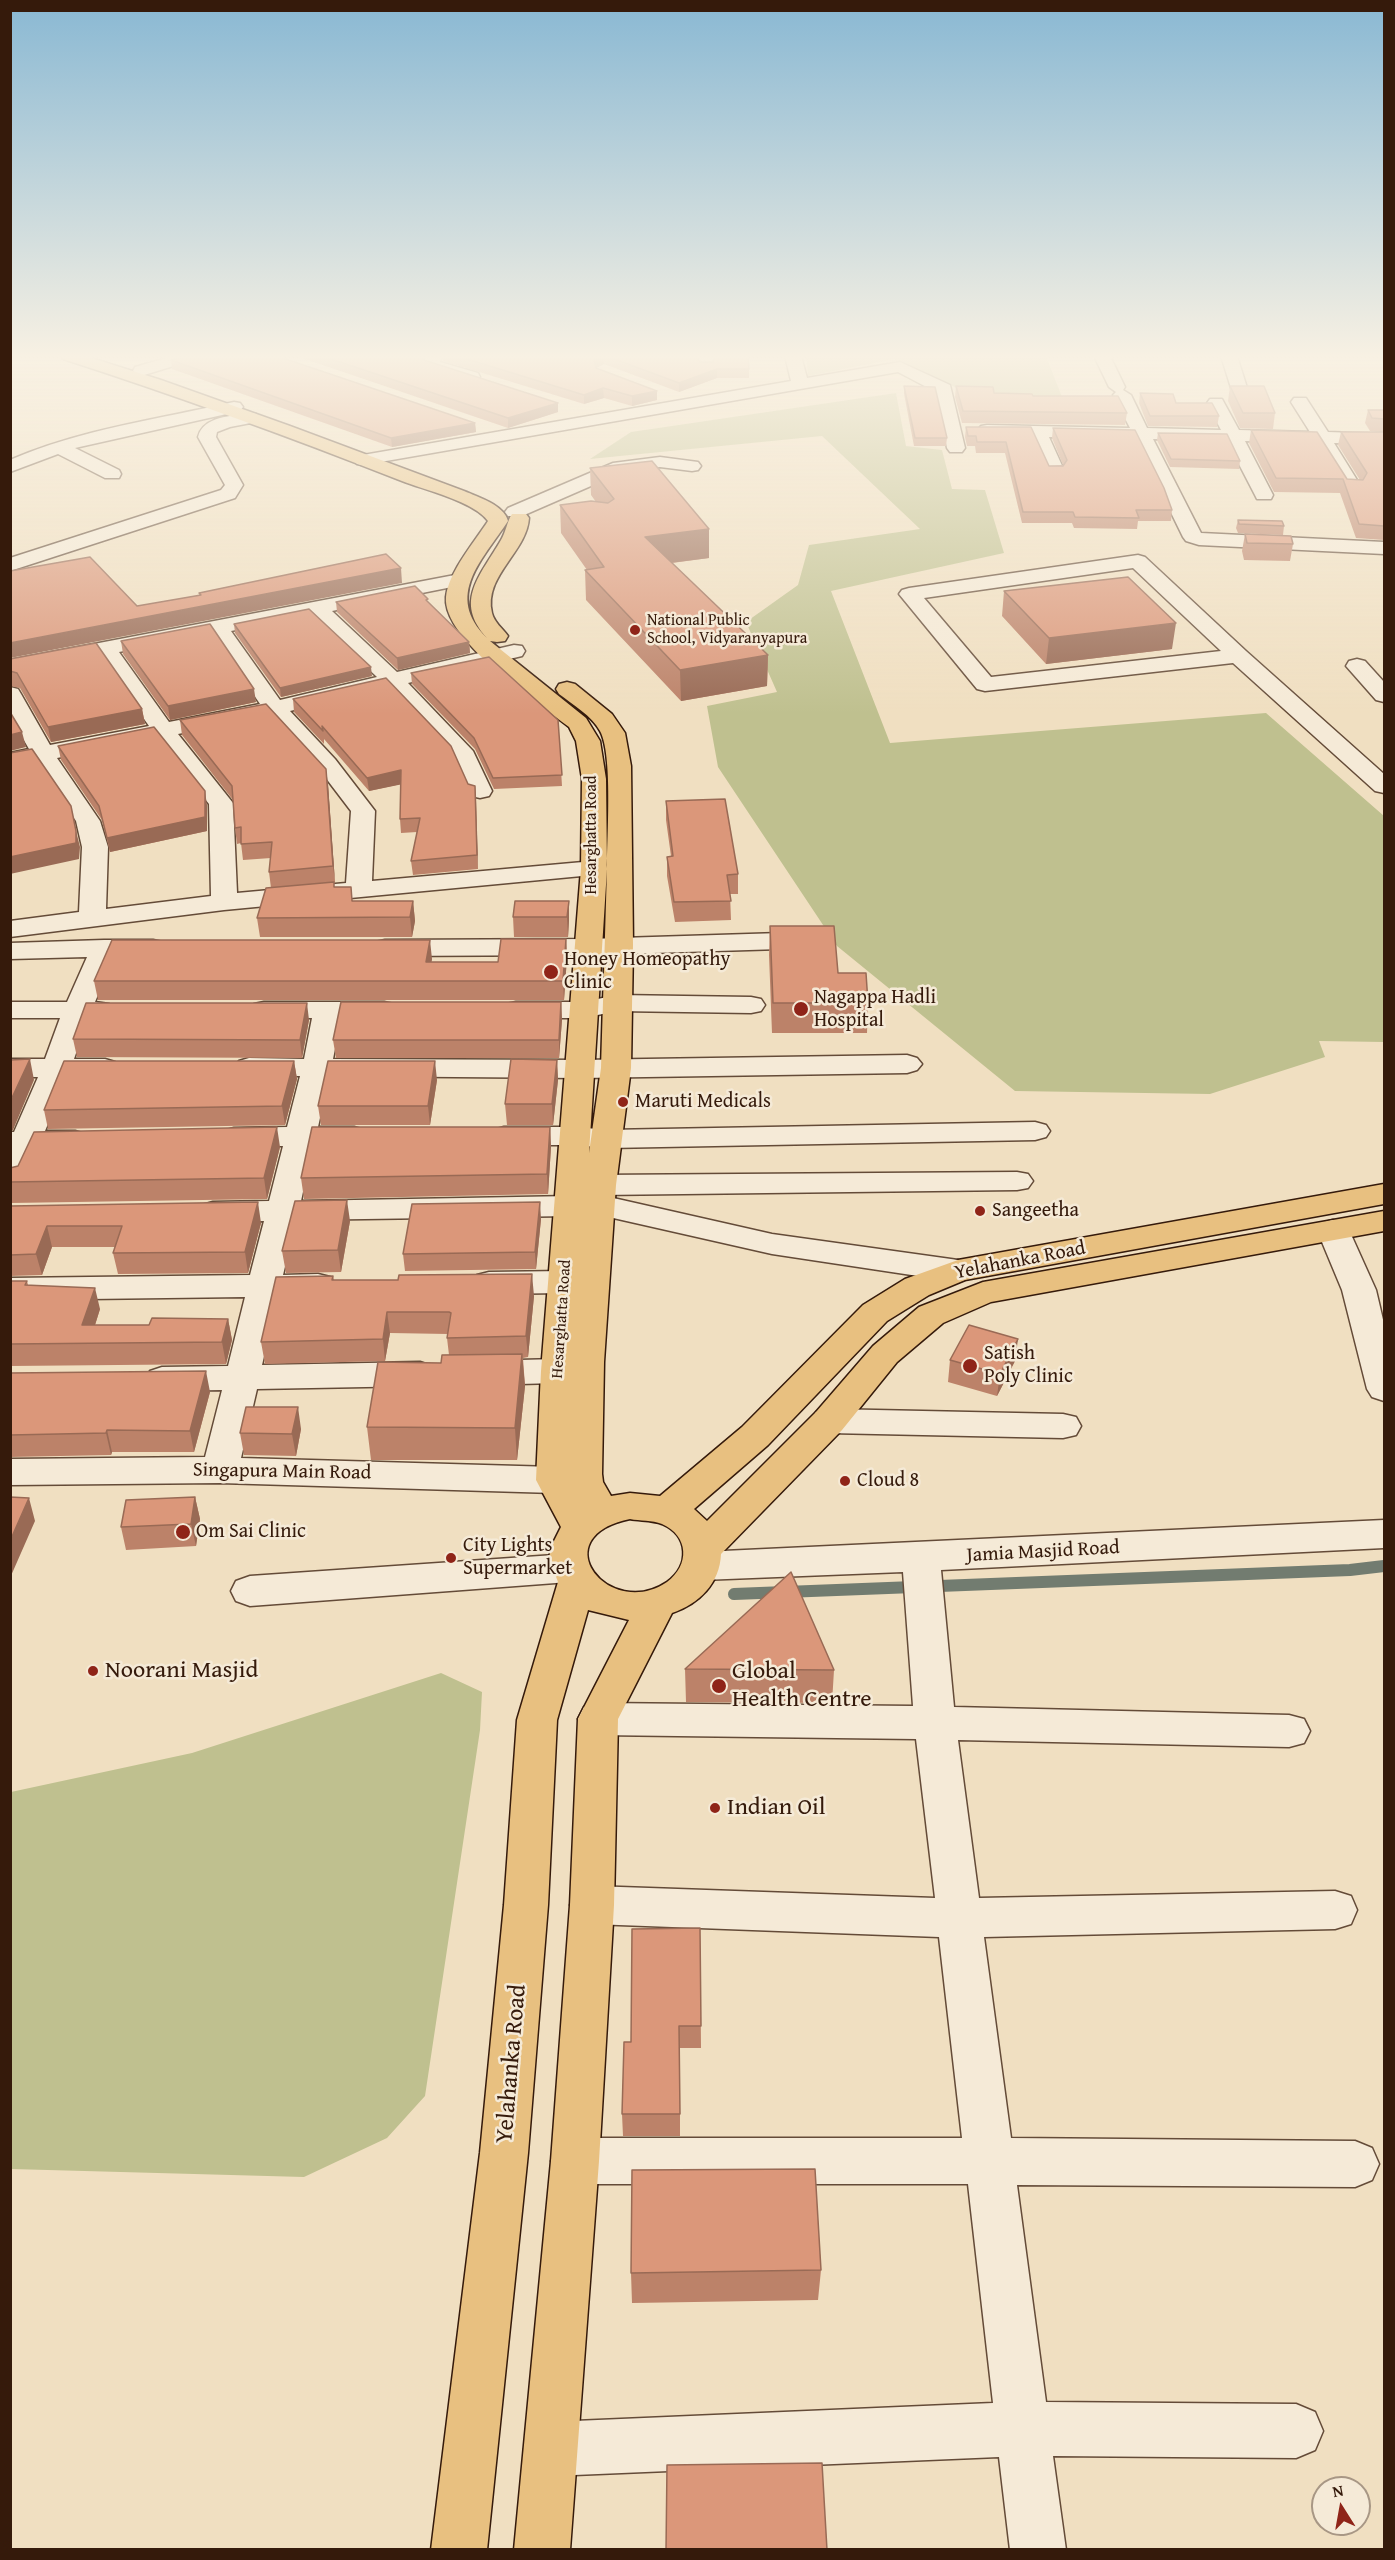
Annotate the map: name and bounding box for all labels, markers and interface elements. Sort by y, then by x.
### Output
place label: National Public School, Vidyaranyapura [647,611,807,649]
marker: National Public School, Vidyaranyapura [628,623,642,637]
street label: Hesarghatta Road [582,776,602,894]
place label: Honey Homeopathy Clinic [564,948,730,995]
marker: Honey Homeopathy Clinic [542,963,560,981]
place label: Nagappa Hadli Hospital [814,986,936,1033]
marker: Nagappa Hadli Hospital [792,1000,810,1018]
place label: Maruti Medicals [635,1090,771,1114]
marker: Maruti Medicals [616,1095,630,1109]
place label: Sangeetha [992,1199,1079,1223]
marker: Sangeetha [973,1204,987,1218]
street label: Yelahanka Road [952,1237,1088,1285]
street label: Hesarghatta Road [548,1259,576,1379]
place label: Satish Poly Clinic [984,1342,1073,1389]
marker: Satish Poly Clinic [961,1357,979,1375]
street label: Singapura Main Road [193,1458,371,1486]
place label: Cloud 8 [857,1469,919,1493]
marker: Cloud 8 [838,1474,852,1488]
place label: Om Sai Clinic [196,1520,306,1544]
marker: Om Sai Clinic [174,1523,192,1541]
place label: City Lights Supermarket [463,1534,572,1581]
street label: Jamia Masjid Road [966,1536,1120,1568]
marker: City Lights Supermarket [444,1551,458,1565]
place label: Noorani Masjid [105,1657,258,1685]
place label: Global Health Centre [732,1658,872,1714]
marker: Noorani Masjid [86,1664,100,1678]
marker: Global Health Centre [710,1677,728,1695]
place label: Indian Oil [727,1794,826,1822]
marker: Indian Oil [708,1801,722,1815]
street label: Yelahanka Road [491,1983,533,2145]
north arrow [1311,2476,1371,2536]
text: N [1330,2477,1345,2503]

